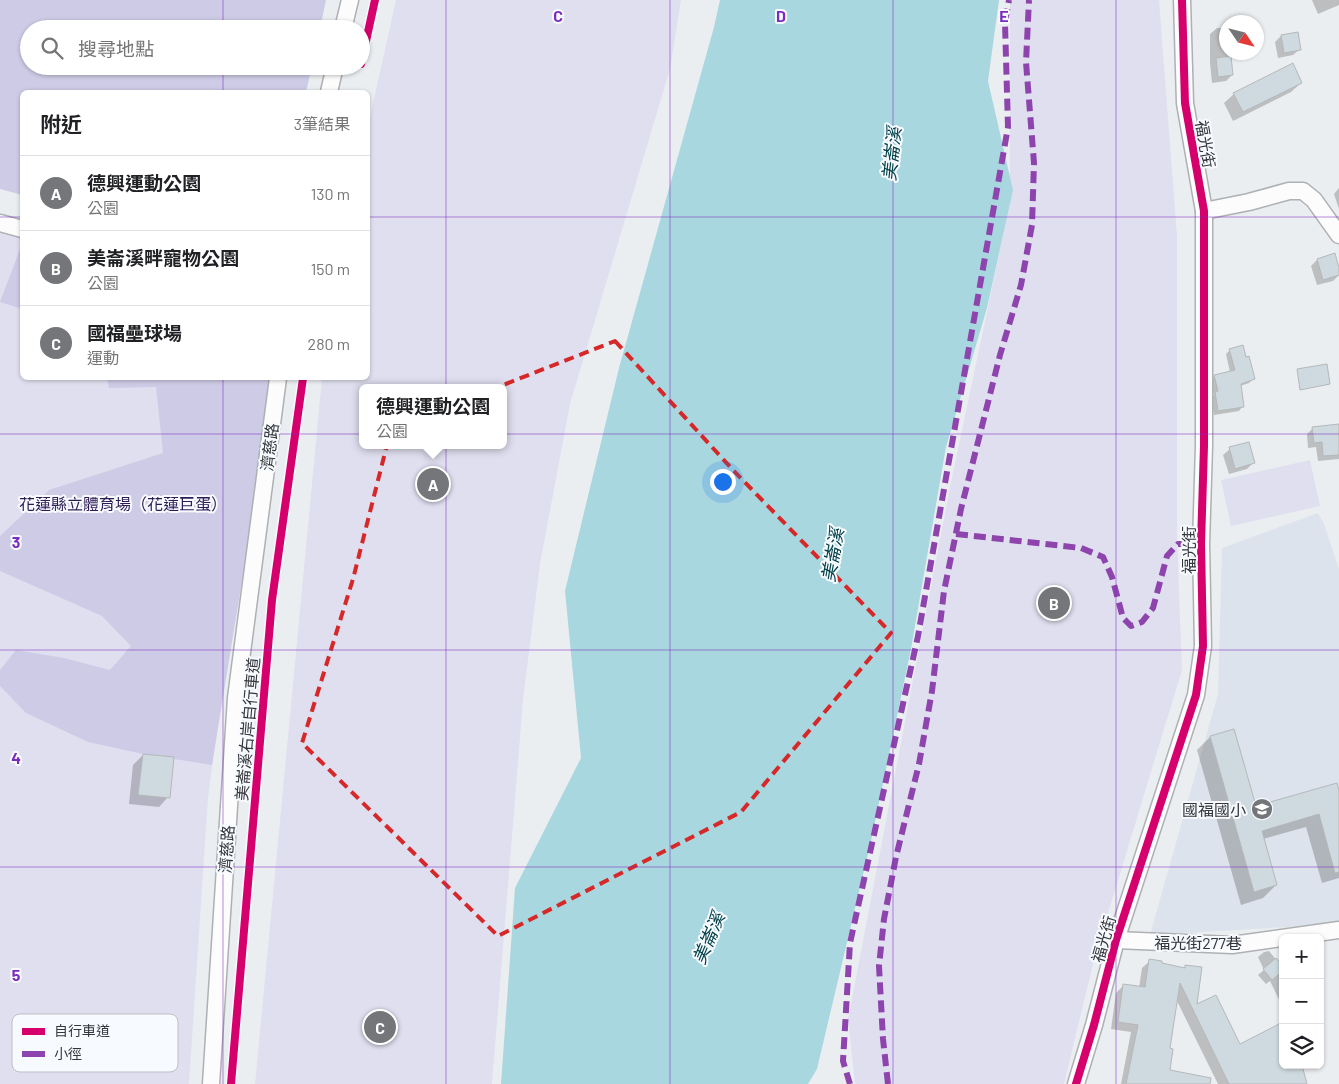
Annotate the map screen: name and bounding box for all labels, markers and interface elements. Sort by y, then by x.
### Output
text: C [553,6,563,25]
text: D [776,6,786,25]
text: E [999,6,1009,25]
north arrow [1219,15,1264,60]
search box [20,20,370,75]
icon: search [38,34,66,62]
text: 搜尋地點 [78,37,154,60]
text: 附近 [40,111,82,136]
text: 3筆結果 [294,114,350,133]
street label: 福光街 [1192,119,1220,169]
water label: 美崙溪 [877,123,905,182]
text: 德興運動公園 [87,171,201,194]
text: A [51,184,61,203]
text: 130 m [311,184,350,203]
text: 公園 [87,198,119,217]
text: 美崙溪畔寵物公園 [87,246,239,269]
text: B [51,259,61,278]
text: 150 m [311,259,350,278]
text: 公園 [87,273,119,292]
text: 國福壘球場 [87,321,182,344]
text: C [51,334,61,353]
text: 280 m [308,334,350,353]
text: 運動 [87,348,119,367]
popup [359,384,507,449]
text: 德興運動公園 [376,394,490,417]
text: 公園 [376,421,408,440]
street label: 濟慈路 [257,422,281,472]
pin: A [417,465,449,503]
your location [710,469,736,495]
park label: 花蓮縣立體育場（花蓮巨蛋） [19,494,227,513]
water label: 美崙溪 [816,524,848,583]
street label: 福光街 [1179,526,1198,574]
text: 3 [12,532,20,551]
pin: B [1038,584,1070,622]
street label: 美崙溪右岸自行車道 [231,656,263,802]
text: 4 [11,748,21,767]
school or university icon: 國福國小 [1250,797,1274,821]
place label: 國福國小 [1182,800,1246,819]
street label: 濟慈路 [215,824,237,874]
water label: 美崙溪 [687,906,730,967]
street label: 福光街 [1087,913,1119,965]
street label: 福光街277巷 [1154,933,1242,952]
map controls [1279,934,1324,1069]
button: + [1279,934,1324,979]
text: 5 [12,965,21,984]
button: − [1279,979,1324,1024]
pin: C [364,1008,396,1046]
legend [12,1014,178,1072]
text: 自行車道 [54,1022,110,1039]
button: layers [1279,1024,1324,1069]
text: 小徑 [54,1045,82,1062]

